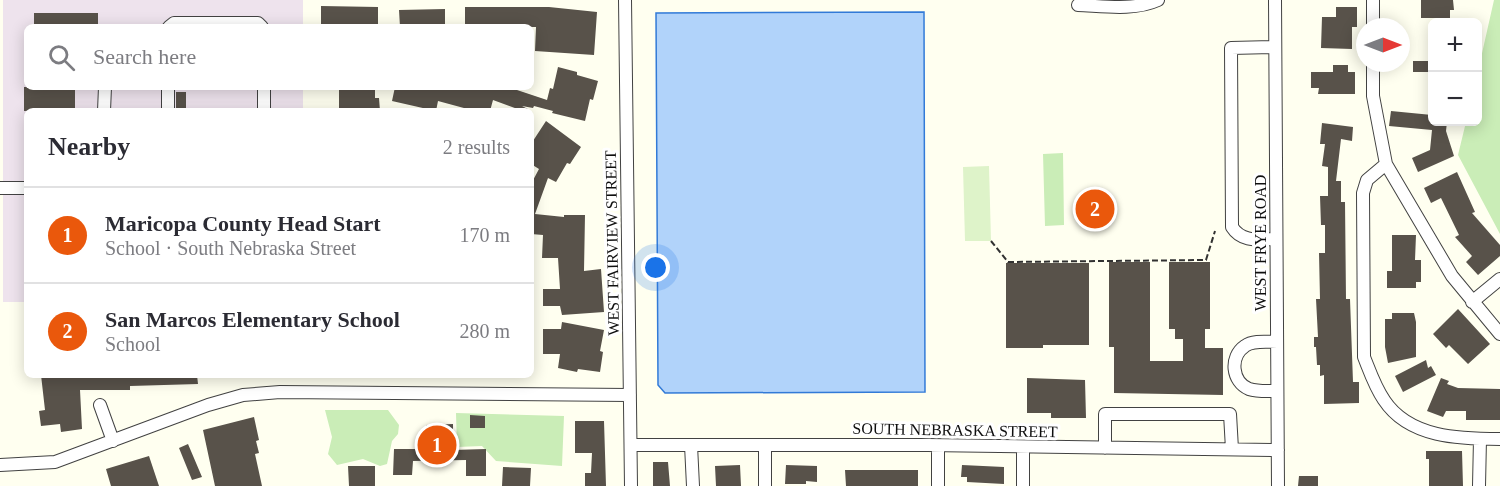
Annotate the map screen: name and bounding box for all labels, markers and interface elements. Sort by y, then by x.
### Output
north arrow [1356,18,1410,72]
map controls [1428,18,1482,126]
button: + [1428,18,1482,72]
search box [24,24,534,90]
icon: search [45,41,78,74]
text: Search here [93,44,196,69]
button: − [1428,72,1482,126]
text: Nearby [48,132,130,161]
text: 2 results [443,136,510,158]
street label: WEST FAIRVIEW STREET [602,150,622,336]
street label: WEST FRYE ROAD [1252,175,1269,311]
pin: 2 [1076,186,1114,232]
text: Maricopa County Head Start [105,211,381,236]
text: 1 [63,224,73,246]
text: 170 m [459,224,510,246]
text: School · South Nebraska Street [105,237,356,259]
your location [641,253,670,282]
text: San Marcos Elementary School [105,307,400,332]
text: 2 [63,320,73,342]
text: 280 m [459,320,510,342]
text: School [105,333,161,355]
street label: SOUTH NEBRASKA STREET [852,420,1058,440]
pin: 1 [418,422,456,468]

